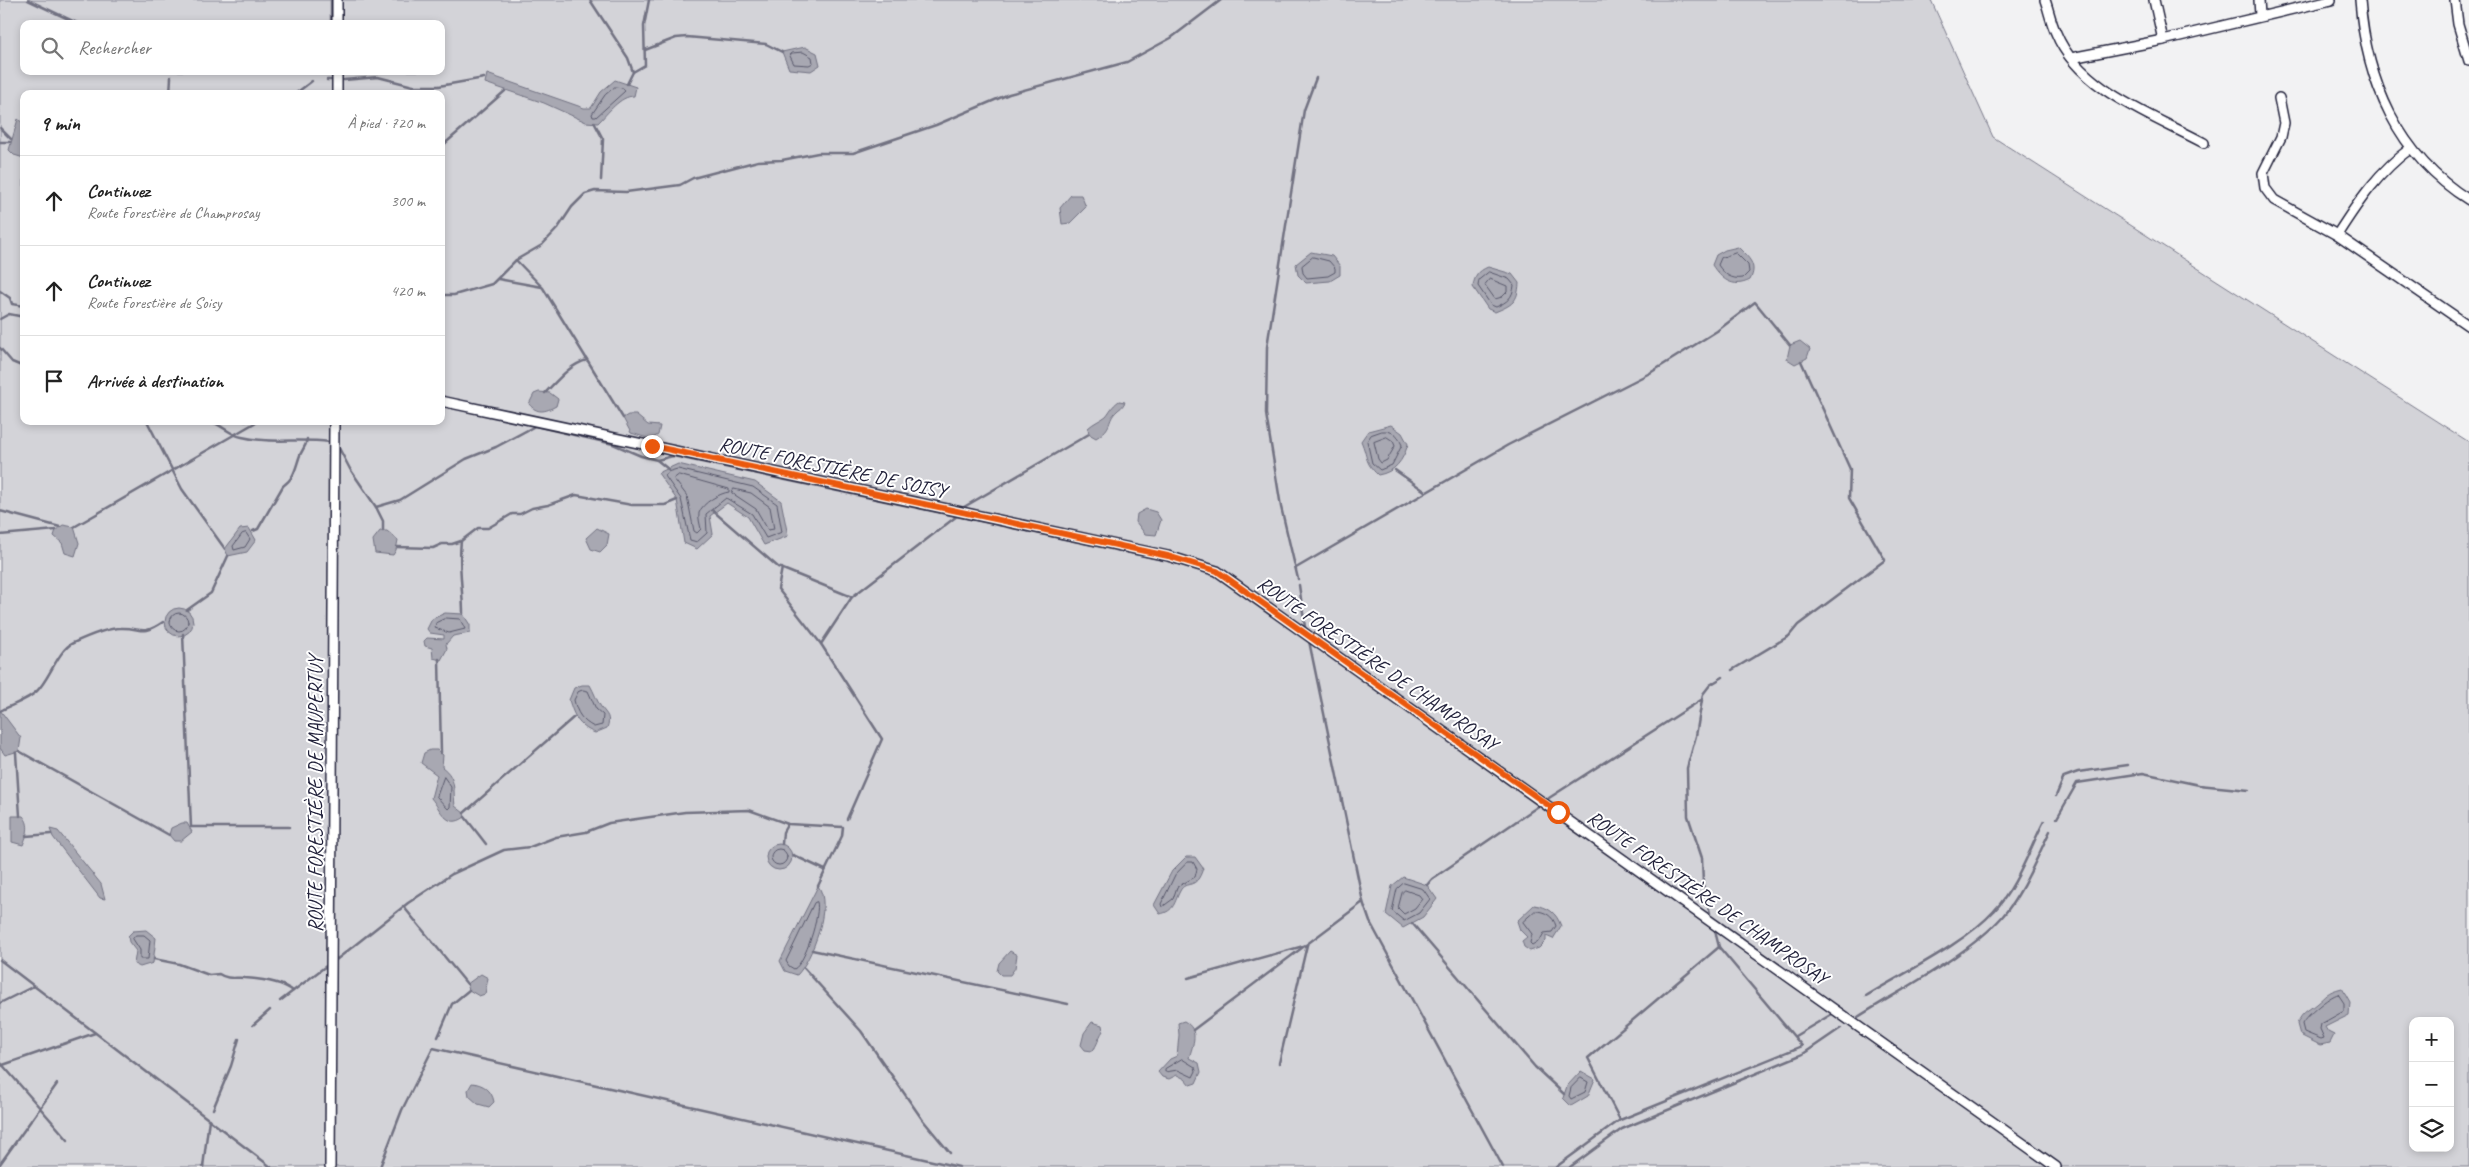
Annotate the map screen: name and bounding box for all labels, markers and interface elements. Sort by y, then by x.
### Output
search box [20,20,445,75]
icon: search [38,34,66,62]
text: Rechercher [78,36,151,60]
text: 9 min [40,110,80,136]
text: À pied · 720 m [347,113,425,133]
text: Continuez [87,179,150,203]
icon: ahead [40,187,68,215]
text: 300 m [391,191,425,211]
text: Route Forestière de Champrosay [87,203,259,223]
text: Continuez [87,269,150,293]
icon: ahead [40,277,68,305]
text: 420 m [391,281,425,301]
text: Route Forestière de Soisy [87,293,222,313]
icon: arrive [40,367,68,395]
text: Arrivée à destination [87,369,223,393]
street label: ROUTE FORESTIÈRE DE SOISY [717,431,952,504]
route end [641,435,664,458]
street label: ROUTE FORESTIÈRE DE CHAMPROSAY [1253,571,1505,758]
street label: ROUTE FORESTIÈRE DE MAUPERTUY [303,652,328,932]
route start [1547,801,1570,824]
street label: ROUTE FORESTIÈRE DE CHAMPROSAY [1583,805,1835,992]
map controls [2409,1017,2454,1152]
button: + [2409,1017,2454,1062]
button: − [2409,1062,2454,1107]
button: layers [2409,1107,2454,1152]

